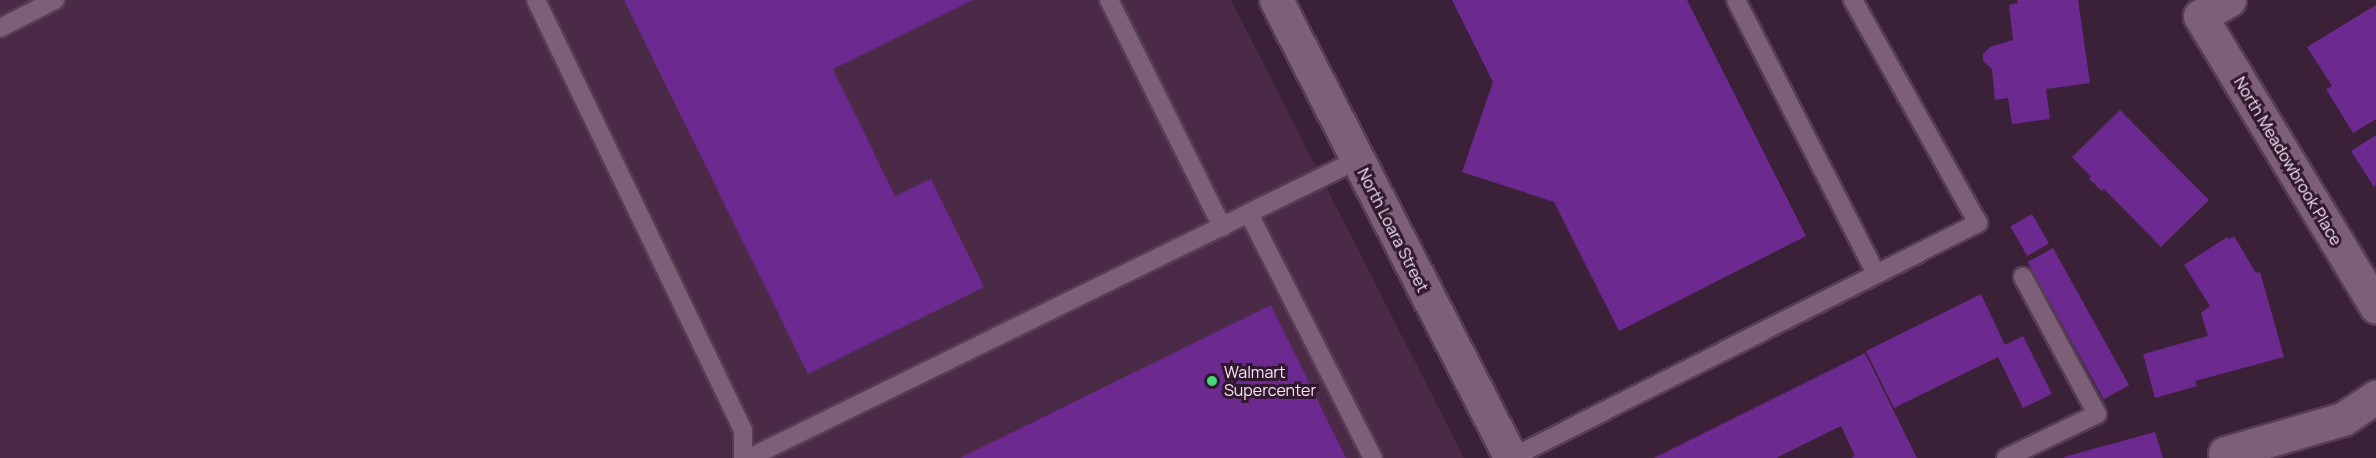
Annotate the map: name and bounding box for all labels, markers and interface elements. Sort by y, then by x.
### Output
street label: North Meadowbrook Place [2230,73,2346,249]
street label: North Loara Street [1353,165,1433,295]
place label: Walmart Supercenter [1224,362,1316,400]
marker: Walmart Supercenter [1205,374,1219,388]

